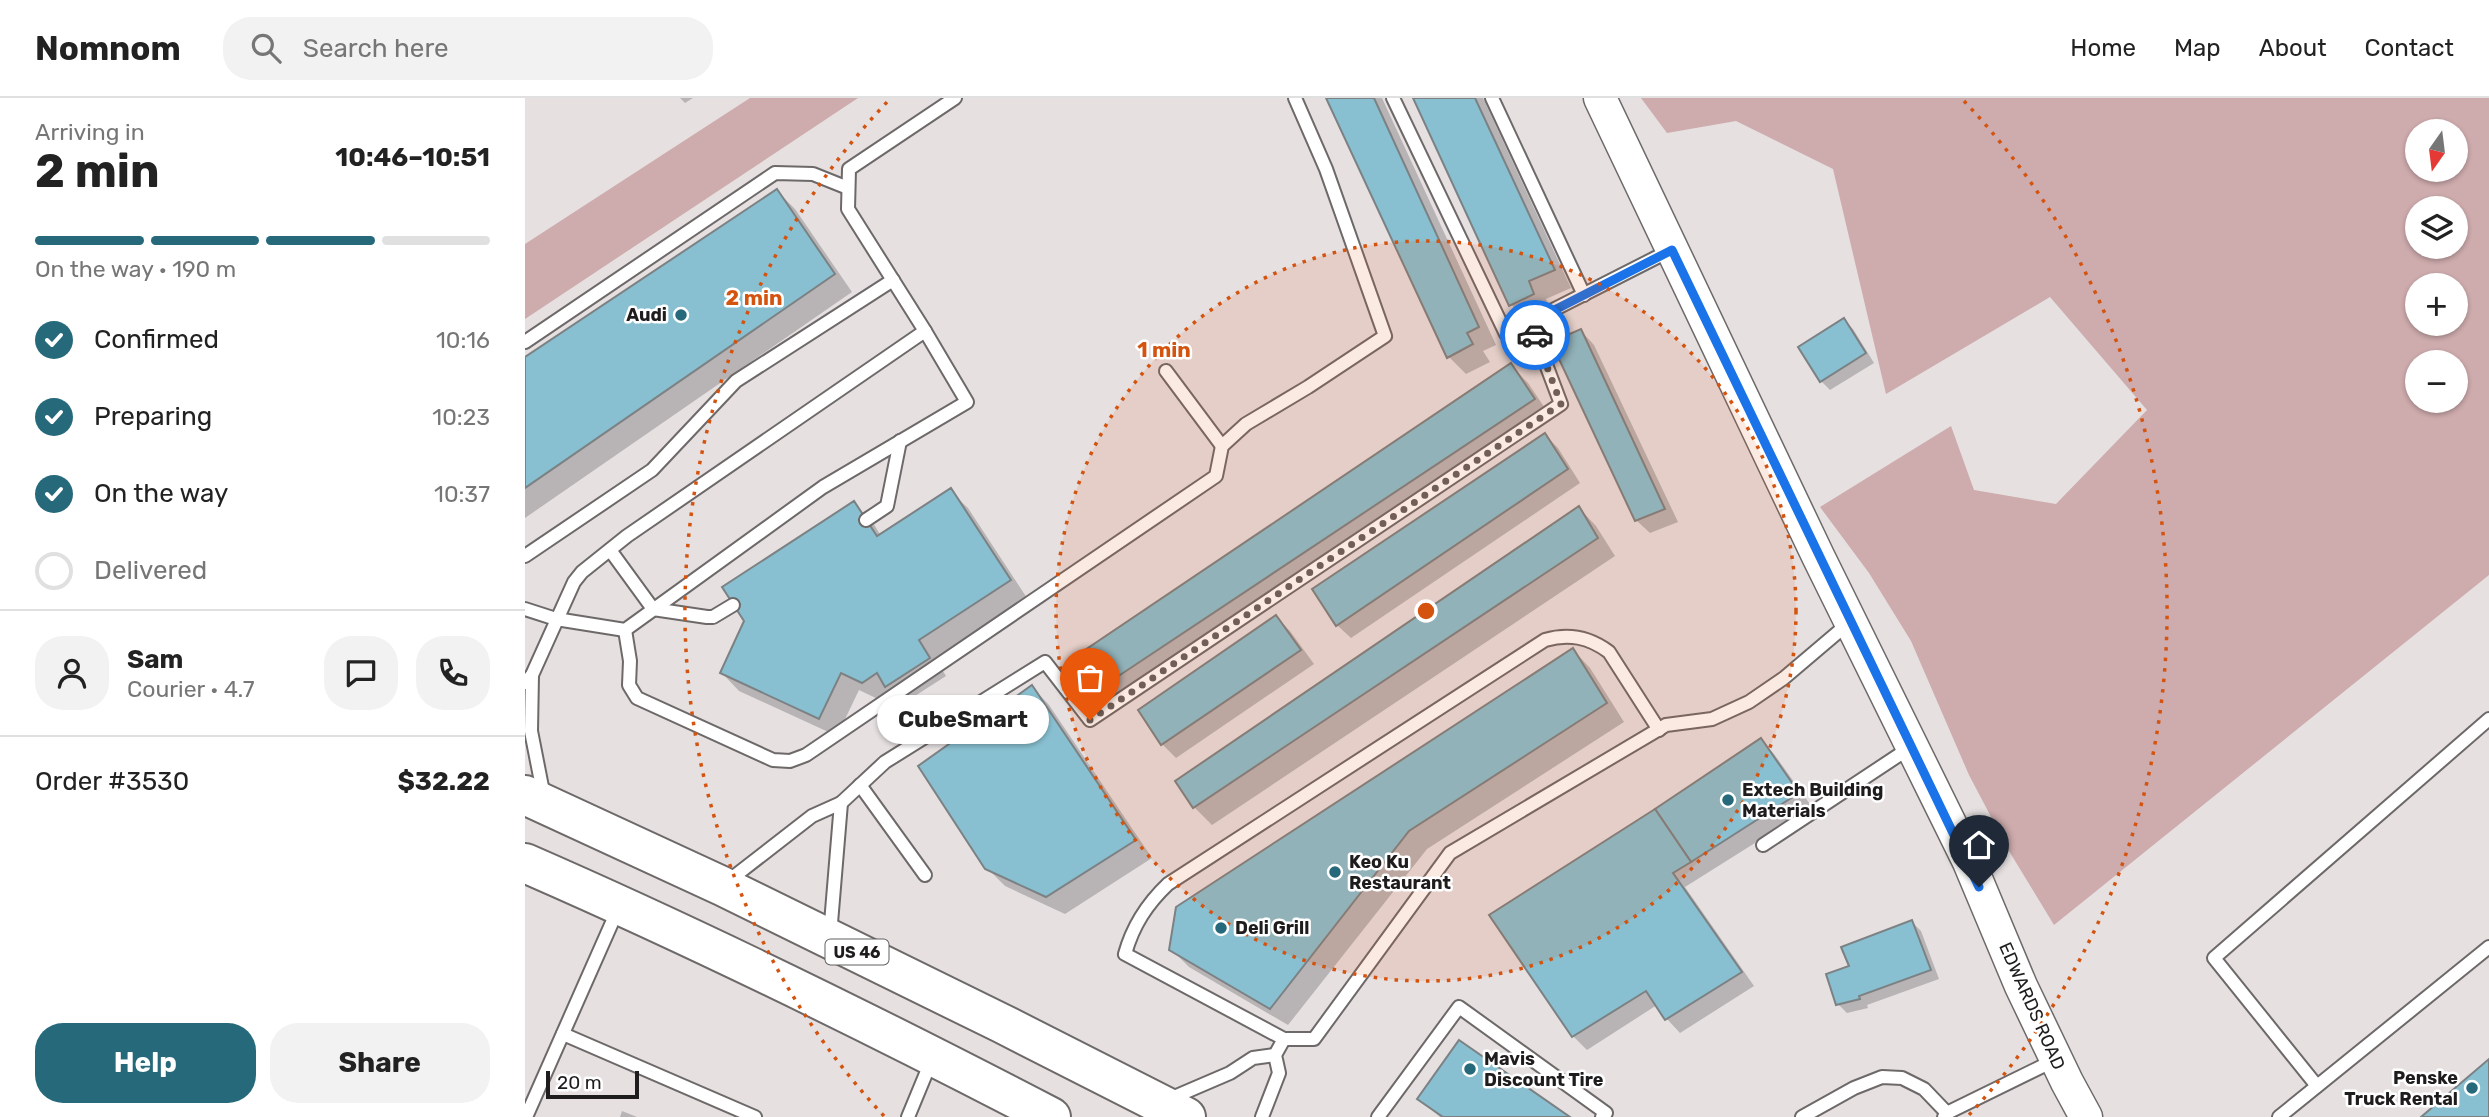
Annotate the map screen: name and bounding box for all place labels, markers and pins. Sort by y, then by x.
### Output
place label: Audi [626,304,667,326]
marker: Audi [673,307,689,323]
centre of rings [1414,599,1438,623]
pin [1060,648,1120,720]
callout: CubeSmart [876,696,1048,744]
place label: Extech Building Materials [1742,779,1883,822]
marker: Extech Building Materials [1720,792,1736,808]
pin [1949,815,2009,887]
place label: Keo Ku Restaurant [1349,851,1451,894]
marker: Keo Ku Restaurant [1327,864,1343,880]
place label: Deli Grill [1235,917,1309,939]
marker: Deli Grill [1213,920,1229,936]
place label: Mavis Discount Tire [1484,1048,1604,1091]
marker: Mavis Discount Tire [1462,1061,1478,1077]
place label: Penske Truck Rental [2344,1067,2458,1110]
marker: Penske Truck Rental [2464,1080,2480,1096]

